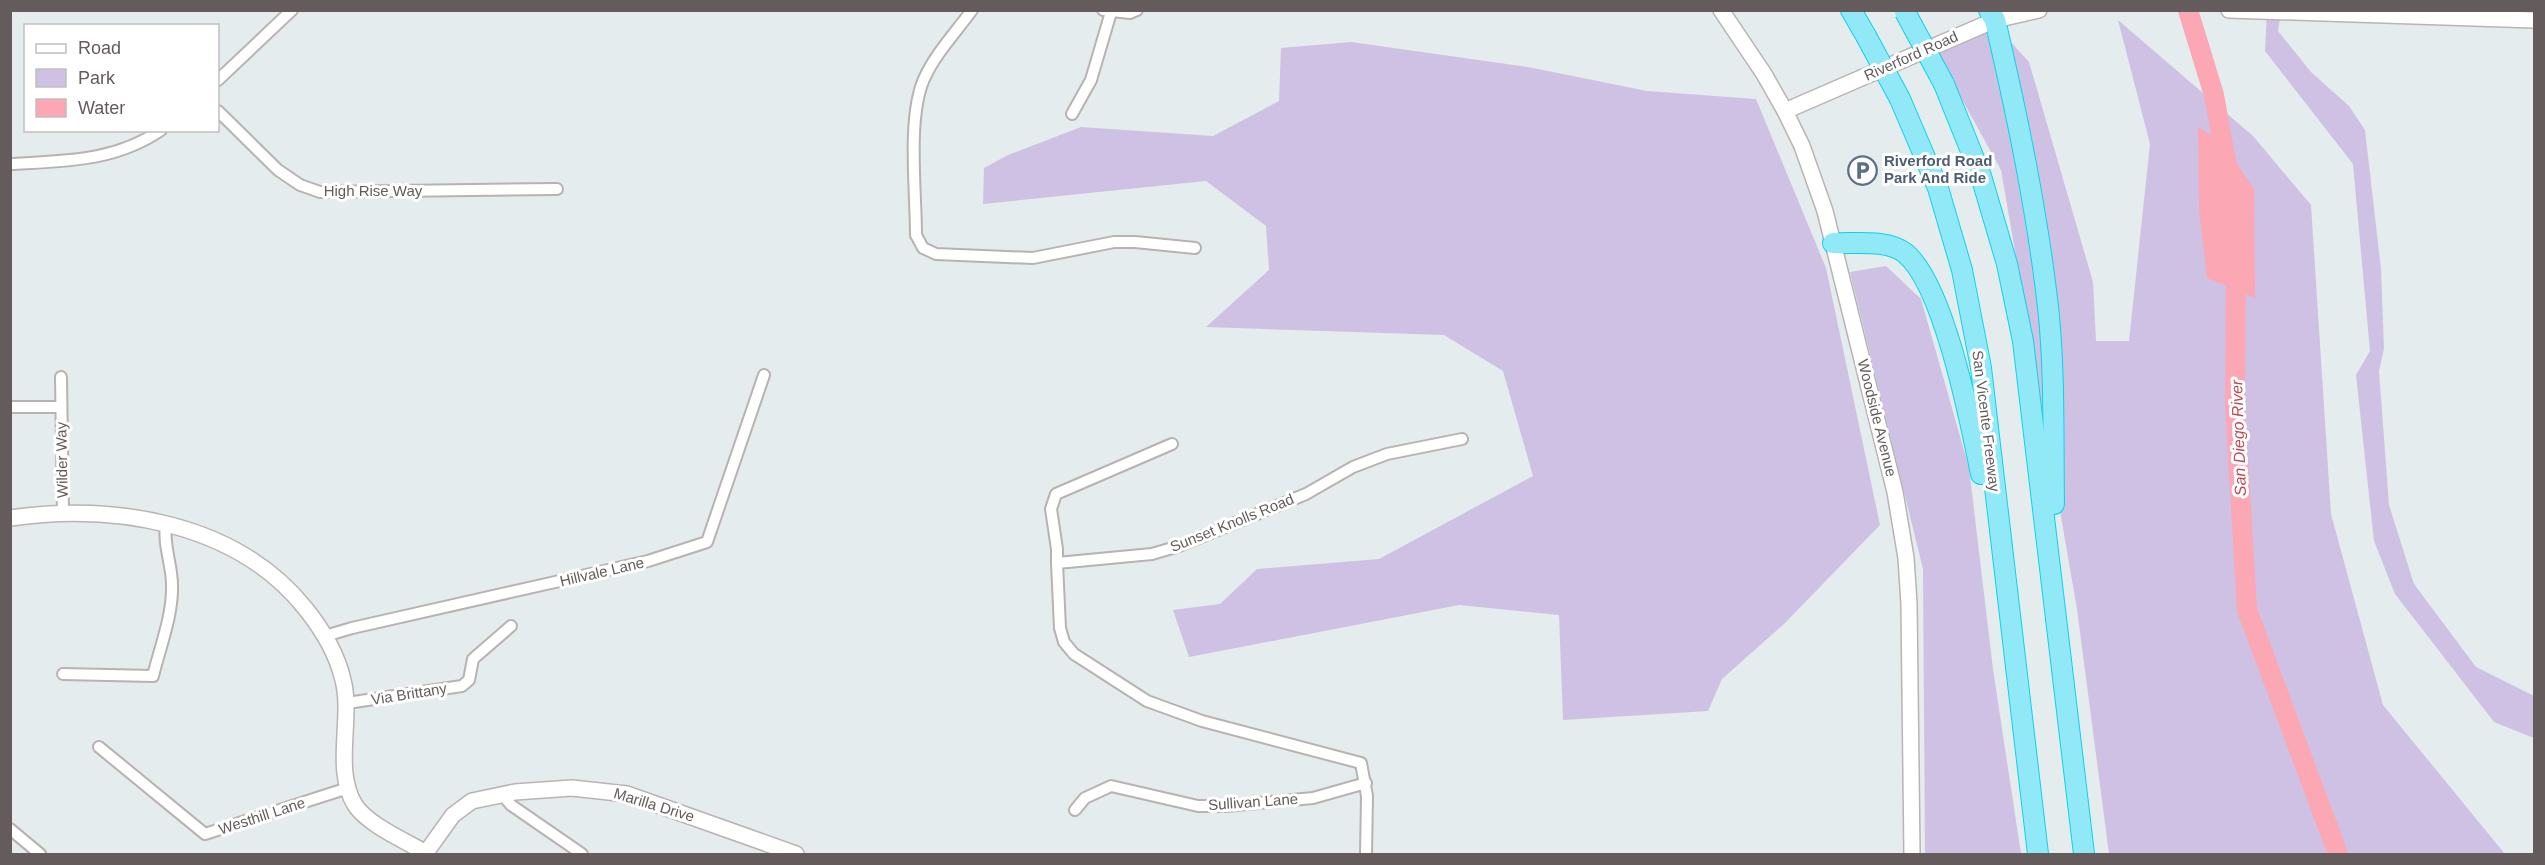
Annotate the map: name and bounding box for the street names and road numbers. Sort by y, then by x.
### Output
street label: Riverford Road [1861,27,1960,84]
street label: High Rise Way [324,182,423,199]
street label: San Vicente Freeway [1969,349,2004,493]
street label: Woodside Avenue [1855,357,1900,478]
street label: Wilder Way [52,421,71,498]
street label: Sunset Knolls Road [1168,490,1296,555]
street label: Hillvale Lane [558,554,646,589]
street label: Via Brittany [370,679,448,708]
street label: Marilla Drive [612,784,696,825]
street label: Sullivan Lane [1207,790,1298,813]
street label: Westhill Lane [217,794,307,837]

